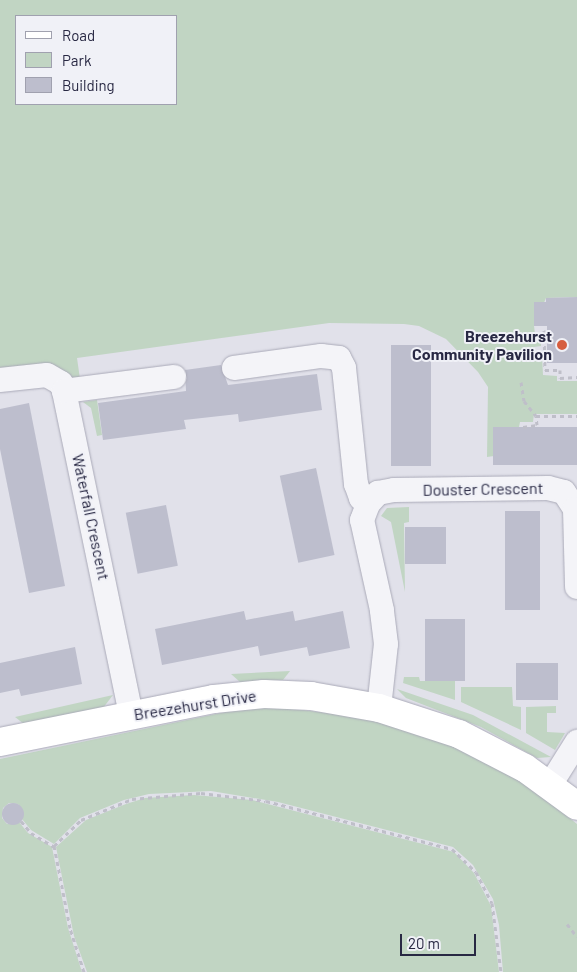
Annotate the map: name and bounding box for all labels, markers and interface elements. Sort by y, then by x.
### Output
legend [15,15,178,105]
text: Road [62,26,95,44]
text: Park [62,51,91,69]
text: Building [62,76,115,94]
place label: Breezehurst Community Pavilion [412,326,552,364]
marker: Breezehurst Community Pavilion [556,339,568,351]
street label: Waterfall Crescent [68,452,114,582]
street label: Douster Crescent [422,478,544,500]
street label: Breezehurst Drive [132,686,258,724]
scale bar [402,924,478,956]
text: 20 m [408,934,440,952]

